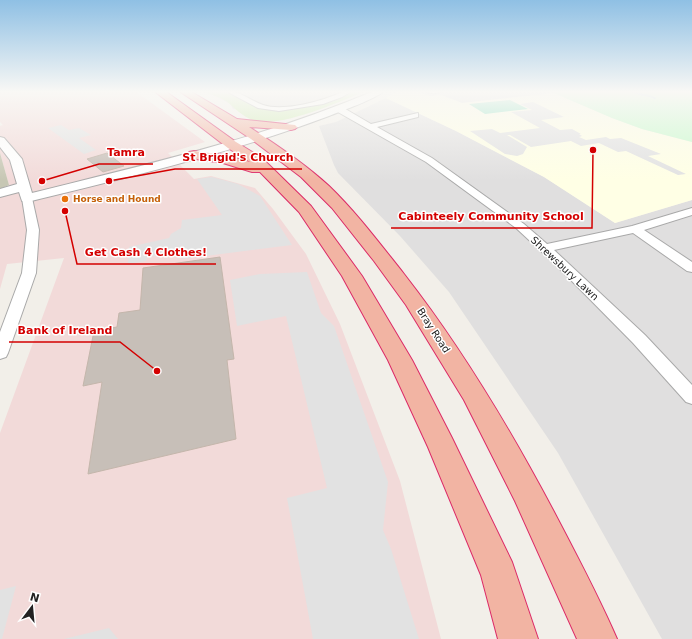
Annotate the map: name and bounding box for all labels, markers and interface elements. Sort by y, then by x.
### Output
callout: Tamra [99,141,153,164]
text: Tamra [107,146,145,159]
callout: St Brigid's Church [175,146,302,169]
text: St Brigid's Church [182,151,294,164]
marker: Horse and Hound [60,194,70,204]
place label: Horse and Hound [73,194,161,204]
callout: Cabinteely Community School [391,205,592,228]
text: Cabinteely Community School [398,210,584,223]
street label: Shrewsbury Lawn [529,234,601,302]
callout: Get Cash 4 Clothes! [77,241,216,264]
text: Get Cash 4 Clothes! [85,246,207,259]
street label: Bray Road [415,306,452,355]
callout: Bank of Ireland [9,319,120,342]
text: Bank of Ireland [18,324,112,337]
north arrow [12,587,52,627]
text: N [28,590,41,605]

